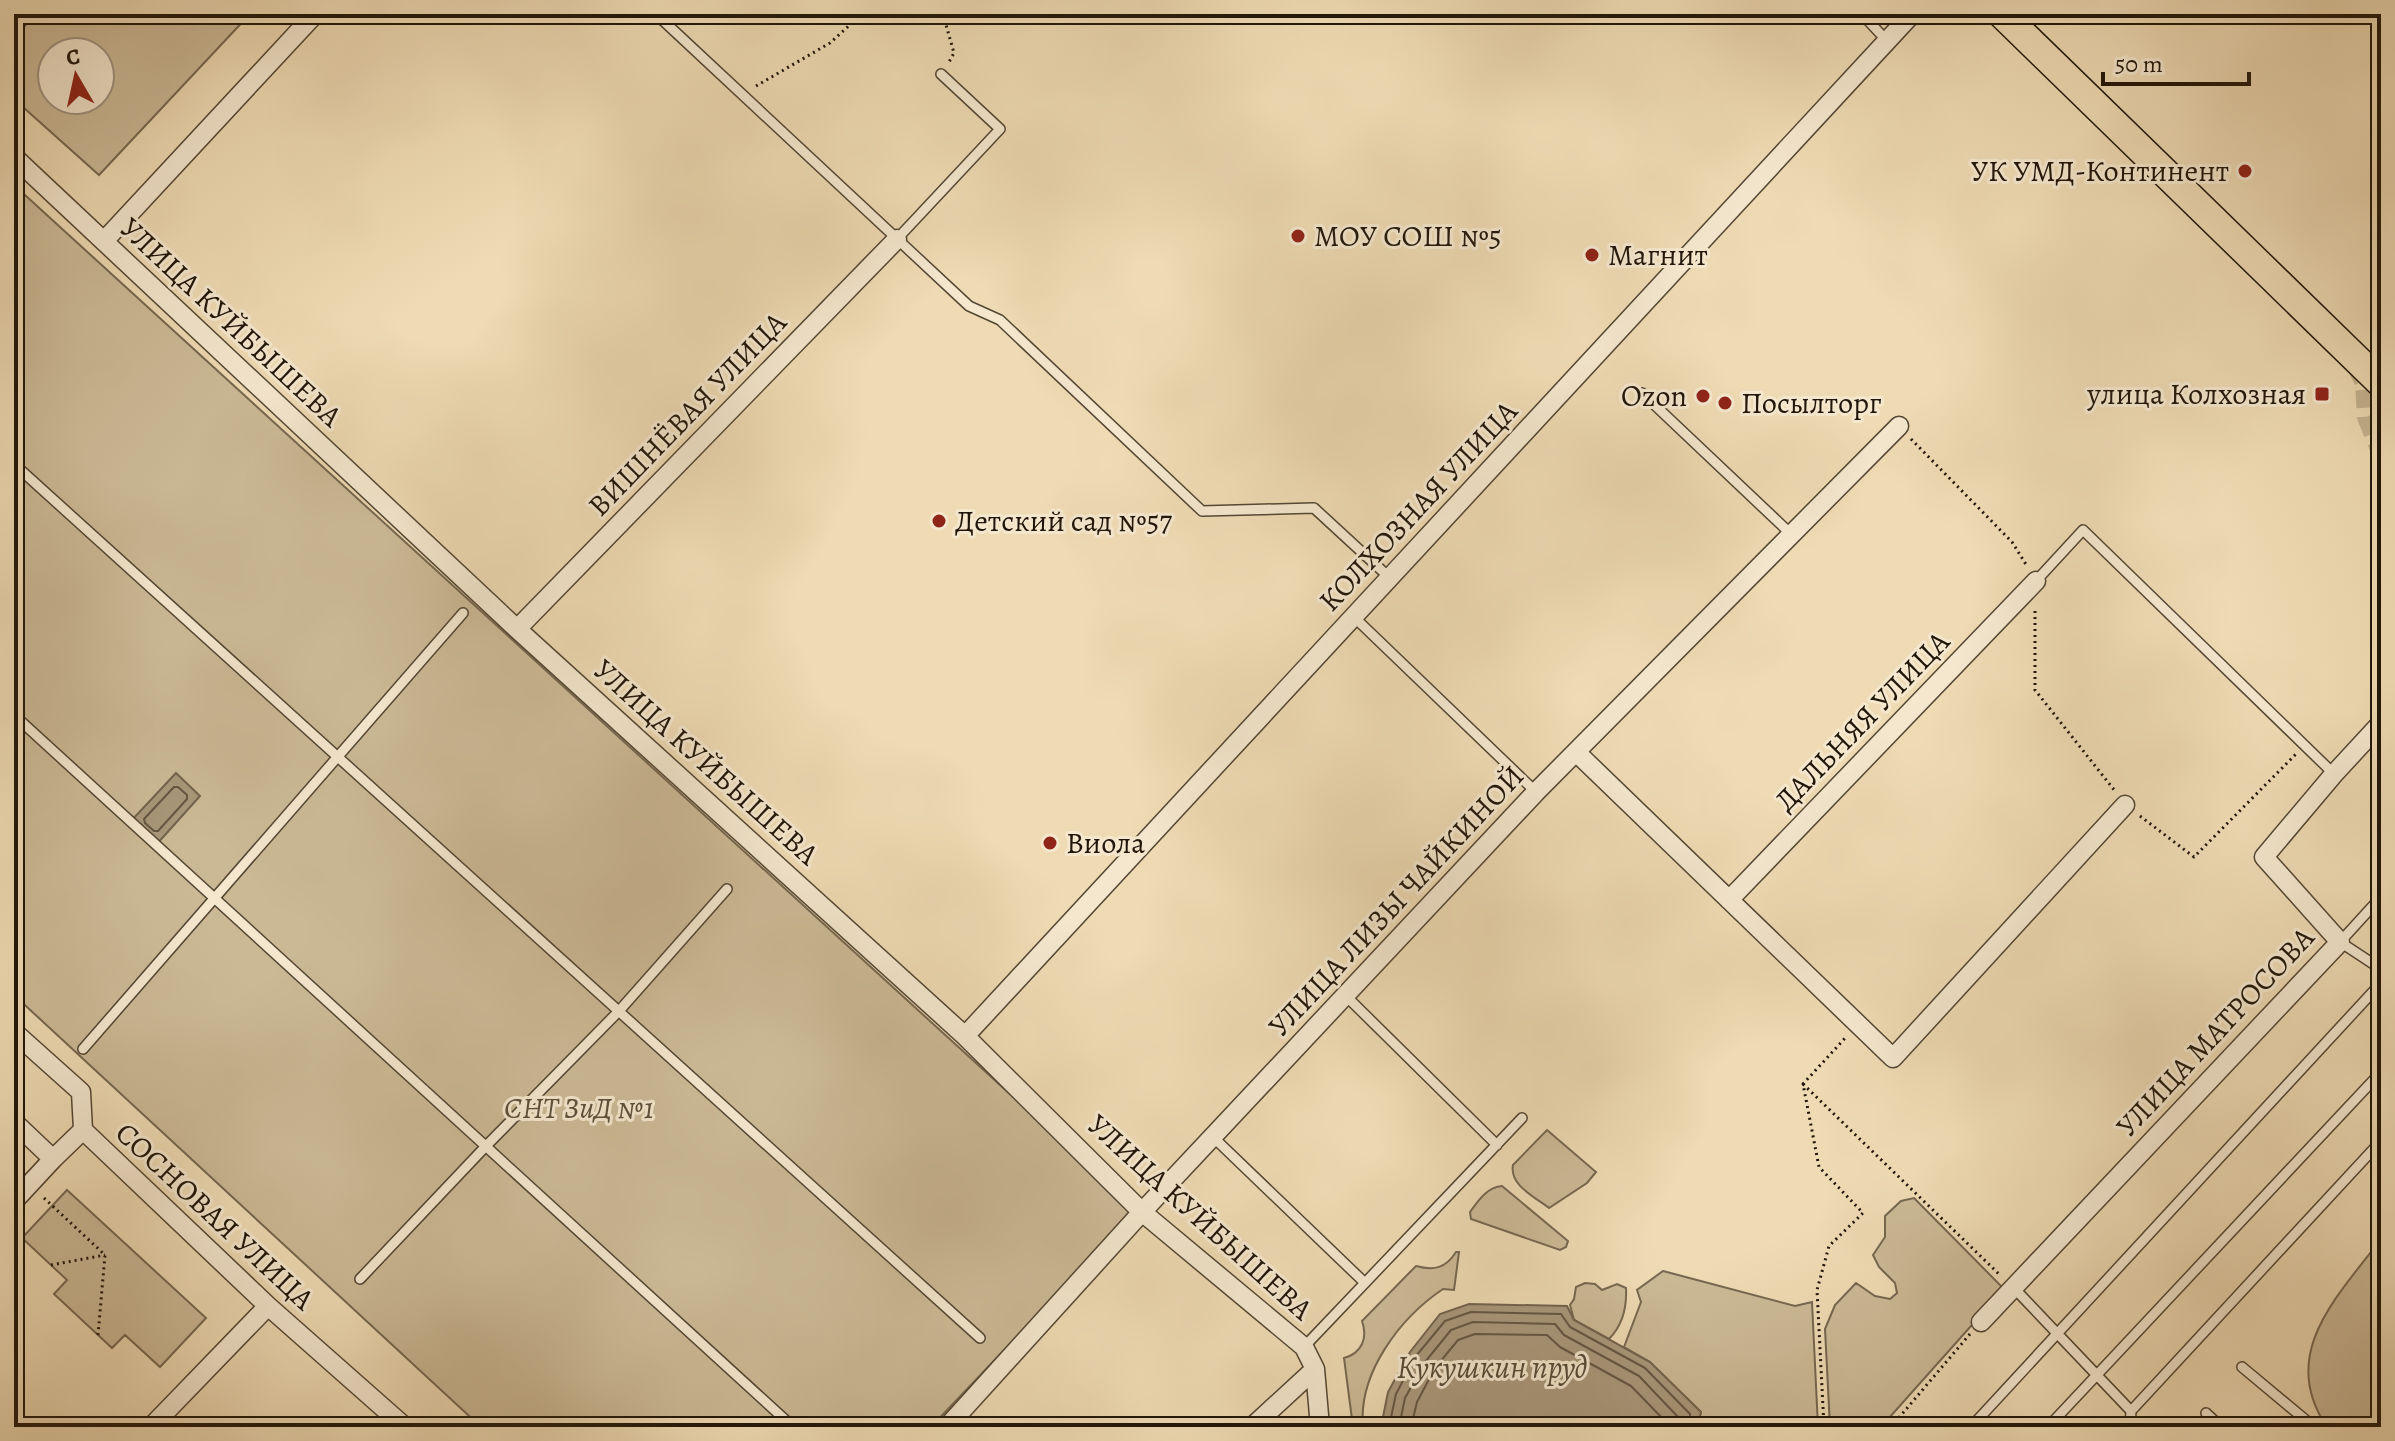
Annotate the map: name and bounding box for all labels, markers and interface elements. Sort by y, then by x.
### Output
north arrow [36,36,116,116]
scale bar [2103,36,2249,86]
text: С [64,41,82,73]
text: 50 m [2115,48,2163,80]
place label: УК УМД-Континент [1971,151,2229,191]
marker: УК УМД-Континент [2236,162,2254,180]
street label: УЛИЦА КУЙБЫШЕВА [111,208,351,436]
place label: МОУ СОШ №5 [1314,216,1502,256]
marker: МОУ СОШ №5 [1289,227,1307,245]
place label: Магнит [1608,235,1708,275]
marker: Магнит [1583,246,1601,264]
street label: ВИШНЁВАЯ УЛИЦА [579,303,795,525]
place label: улица Колхозная [2086,374,2306,414]
place label: Ozon [1621,376,1687,416]
place label: Посылторг [1741,383,1882,423]
marker: улица Колхозная [2313,385,2331,403]
marker: Ozon [1694,387,1712,405]
street label: КОЛХОЗНАЯ УЛИЦА [1310,392,1527,620]
marker: Посылторг [1716,394,1734,412]
place label: Детский сад №57 [955,501,1172,541]
marker: Детский сад №57 [930,512,948,530]
street label: ДАЛЬНЯЯ УЛИЦА [1766,622,1959,820]
street label: УЛИЦА КУЙБЫШЕВА [585,650,828,874]
street label: УЛИЦА ЛИЗЫ ЧАЙКИНОЙ [1259,757,1533,1045]
place label: Виола [1066,823,1145,863]
marker: Виола [1041,834,1059,852]
street label: УЛИЦА МАТРОСОВА [2107,918,2323,1146]
park label: СНТ ЗиД №1 [504,1088,654,1128]
street label: УЛИЦА КУЙБЫШЕВА [1079,1105,1322,1329]
street label: СОСНОВАЯ УЛИЦА [107,1113,323,1319]
water label: Кукушкин пруд [1397,1345,1588,1389]

